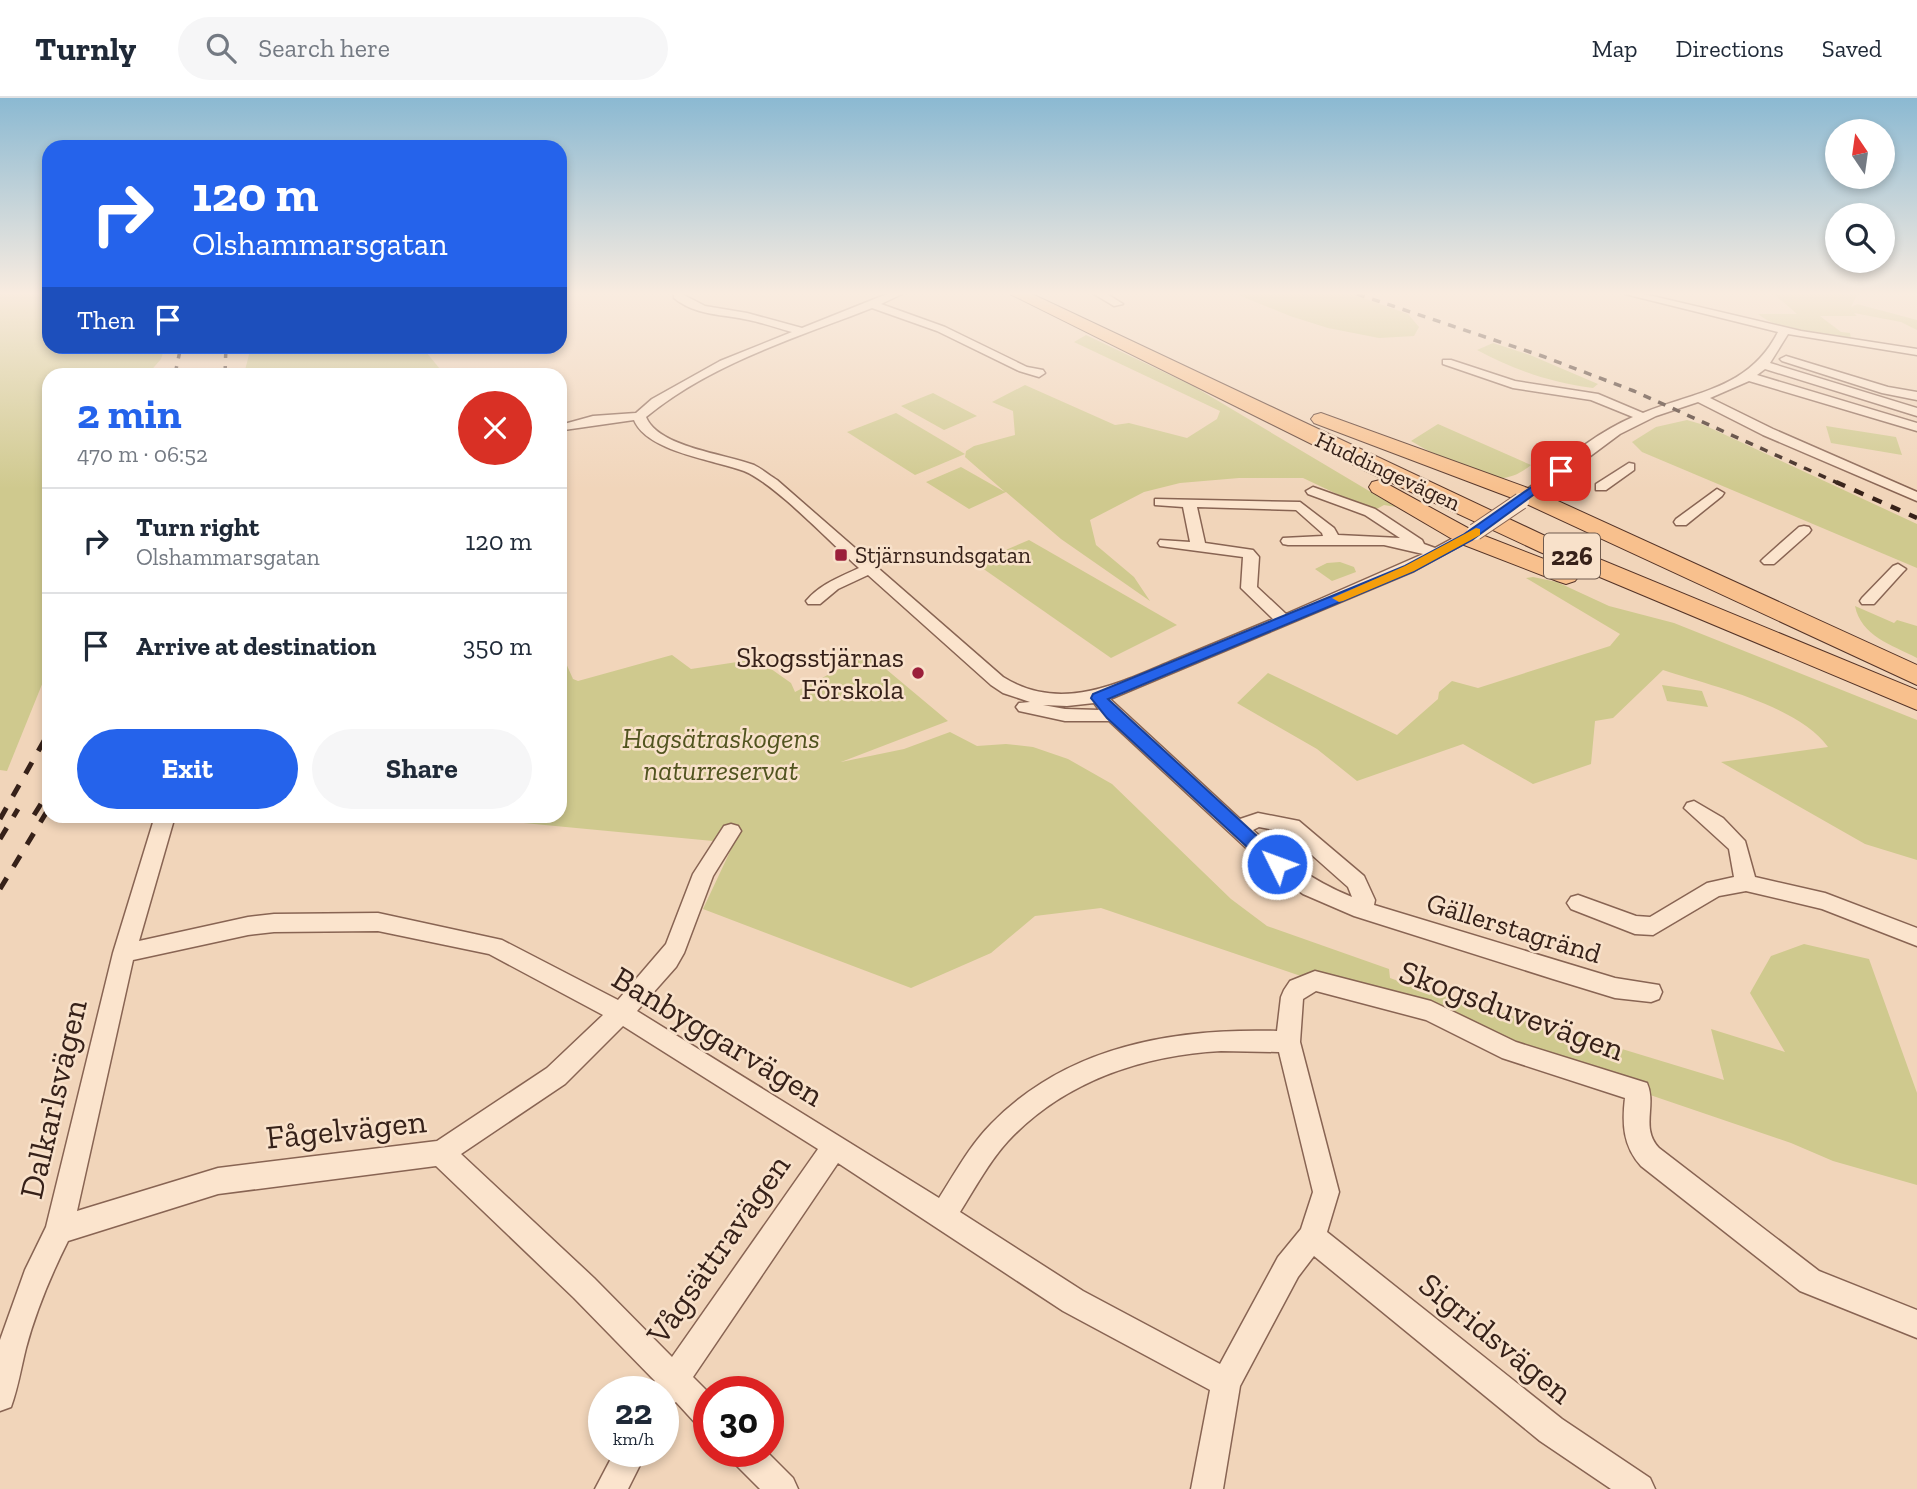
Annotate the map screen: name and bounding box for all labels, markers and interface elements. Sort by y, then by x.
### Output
search box [178,17,668,80]
text: Turnly [35,29,136,68]
icon: search [202,29,240,67]
text: Search here [258,32,390,64]
text: Map [1592,34,1638,63]
text: Directions [1676,34,1784,63]
text: Saved [1822,34,1882,63]
north arrow [1825,119,1895,189]
map controls [1825,119,1895,273]
text: 120 m [192,165,318,224]
icon: right [77,168,168,259]
button: search [1825,203,1895,273]
text: Olshammarsgatan [192,225,448,263]
icon: arrive [149,301,187,339]
text: Then [77,304,135,336]
text: 2 min [77,388,182,439]
button: close [458,391,532,465]
street label: Huddingevägen [1311,425,1465,517]
text: 470 m · 06:52 [77,440,208,468]
pin [1531,441,1591,501]
icon: arrive [1542,452,1580,490]
text: Turn right [136,511,259,543]
icon: right [77,522,115,560]
text: 120 m [465,525,532,557]
road number: 226 [1544,534,1600,578]
place label: Stjärnsundsgatan [855,541,1031,569]
text: Olshammarsgatan [136,543,320,571]
marker: Stjärnsundsgatan [833,547,849,563]
icon: arrive [77,627,115,665]
text: Arrive at destination [136,630,376,662]
text: 350 m [463,630,532,662]
place label: Skogsstjärnas Förskola [736,641,904,706]
marker: Skogsstjärnas Förskola [910,665,926,681]
park label: Hagsätraskogens naturreservat [622,722,820,787]
button: Exit [77,729,298,809]
button: Share [312,729,532,809]
position arrow [1240,827,1314,901]
street label: Gällerstagränd [1423,886,1605,970]
street label: Skogsduvevägen [1394,951,1630,1069]
street label: Banbyggarvägen [605,958,831,1114]
street label: Dalkarlsvägen [11,996,95,1202]
street label: Fågelvägen [264,1101,428,1157]
street label: Vågsättravägen [638,1147,798,1352]
street label: Sigridsvägen [1412,1264,1581,1412]
speed limit sign: 30 [693,1376,784,1467]
text: 22 [615,1391,652,1433]
text: km/h [613,1428,654,1450]

